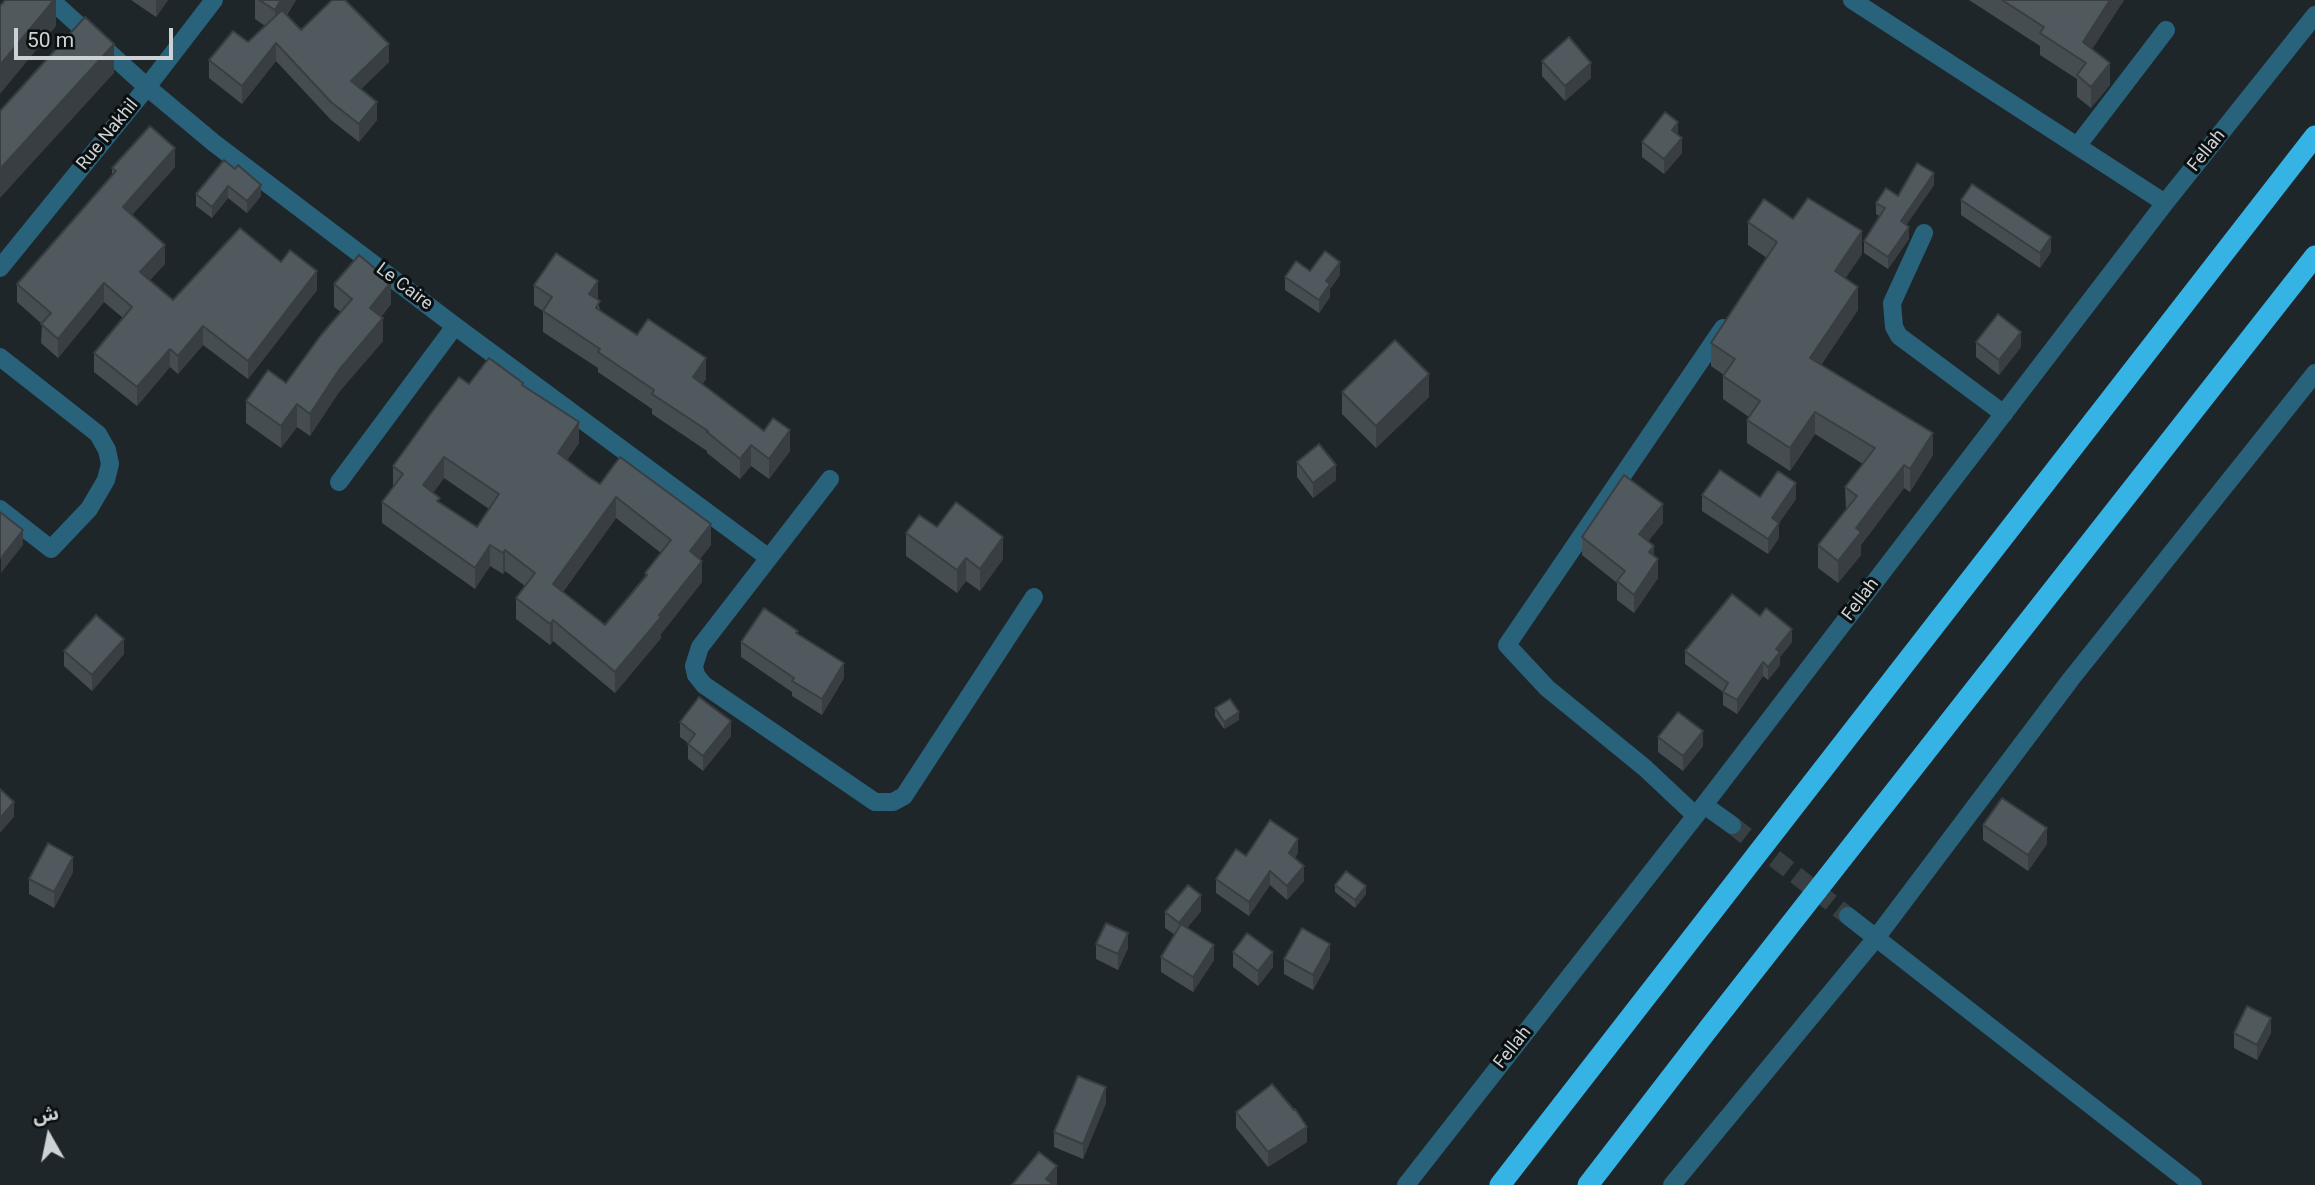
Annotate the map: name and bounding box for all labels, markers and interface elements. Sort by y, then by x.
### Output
scale bar [18,14,177,58]
text: 50 m [27,28,74,52]
street label: Rue Nakhil [73,95,143,175]
street label: Fellah [2184,126,2230,176]
street label: Le Caire [372,259,436,315]
street label: Fellah [1838,574,1884,626]
street label: Fellah [1490,1023,1536,1073]
north arrow [14,1101,84,1171]
text: ش [31,1101,60,1128]

